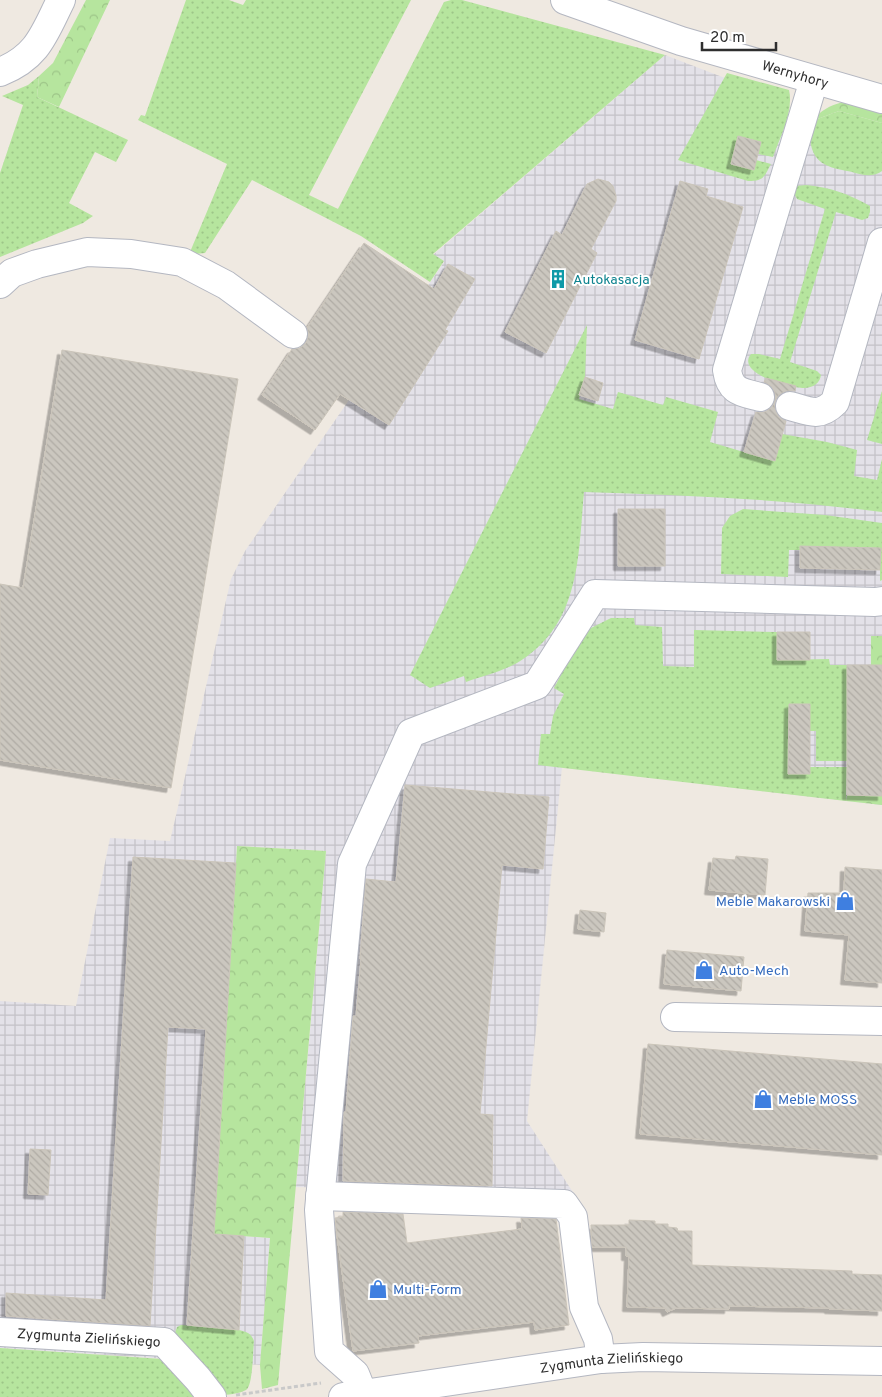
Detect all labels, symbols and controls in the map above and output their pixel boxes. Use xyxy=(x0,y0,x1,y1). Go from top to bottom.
scale bar xyxy=(702,20,776,52)
text: 20 m xyxy=(710,29,745,48)
street label: Wernyhory xyxy=(760,58,830,93)
building icon: Autokasacja xyxy=(547,268,569,290)
place label: Autokasacja xyxy=(573,272,650,289)
shop icon: Meble Makarowski xyxy=(834,890,856,912)
place label: Meble Makarowski xyxy=(716,894,830,911)
shop icon: Auto-Mech xyxy=(693,959,715,981)
place label: Auto-Mech xyxy=(719,963,789,980)
shop icon: Meble MOSS xyxy=(752,1088,774,1110)
place label: Meble MOSS xyxy=(778,1092,857,1109)
shop icon: Multi-Form xyxy=(367,1278,389,1300)
place label: Multi-Form xyxy=(393,1282,462,1299)
street label: Zygmunta Zielińskiego xyxy=(16,1326,161,1352)
street label: Zygmunta Zielińskiego xyxy=(539,1350,683,1378)

